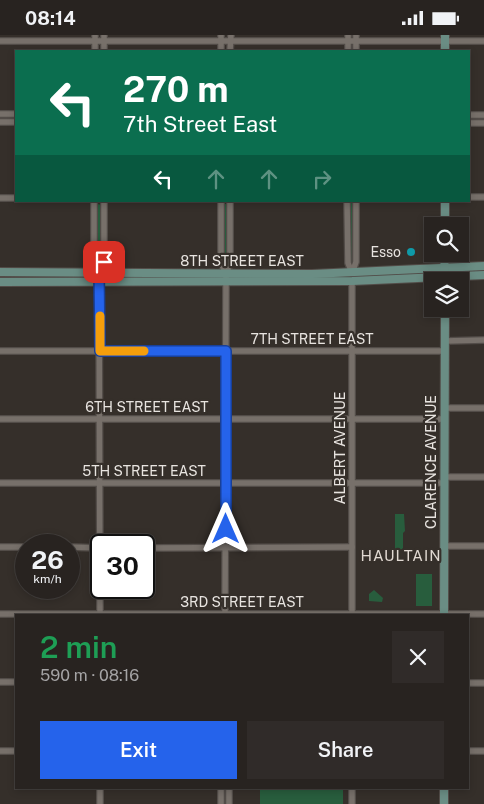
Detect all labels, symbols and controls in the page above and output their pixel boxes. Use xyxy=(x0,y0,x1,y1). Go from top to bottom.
text: 08:14 xyxy=(25,7,76,29)
text: 270 m xyxy=(123,69,229,110)
icon: left xyxy=(40,70,105,135)
text: 7th Street East xyxy=(123,111,277,137)
icon: left xyxy=(149,165,177,193)
icon: ahead xyxy=(202,165,230,193)
icon: ahead xyxy=(255,165,283,193)
icon: right xyxy=(308,165,336,193)
map controls xyxy=(424,217,469,317)
button: search xyxy=(424,217,469,262)
pin xyxy=(83,241,125,283)
place label: Esso xyxy=(370,244,401,260)
marker: Esso xyxy=(405,246,417,258)
icon: arrive xyxy=(90,248,118,276)
street label: 8TH STREET EAST xyxy=(180,253,304,269)
button: layers xyxy=(424,272,469,317)
street label: 7TH STREET EAST xyxy=(251,331,373,347)
street label: ALBERT AVENUE xyxy=(332,392,348,504)
street label: CLARENCE AVENUE xyxy=(423,395,439,529)
street label: 6TH STREET EAST xyxy=(85,399,209,415)
street label: 5TH STREET EAST xyxy=(82,463,206,479)
position arrow xyxy=(199,502,251,554)
speed limit sign: 30 xyxy=(90,534,155,599)
text: 26 xyxy=(31,545,64,575)
district label: HAULTAIN xyxy=(360,547,442,564)
text: km/h xyxy=(33,572,62,586)
street label: 3RD STREET EAST xyxy=(180,594,304,610)
text: 2 min xyxy=(40,629,117,665)
button: close xyxy=(392,631,444,683)
text: 590 m · 08:16 xyxy=(40,666,139,685)
button: Exit xyxy=(40,721,237,779)
button: Share xyxy=(247,721,444,779)

